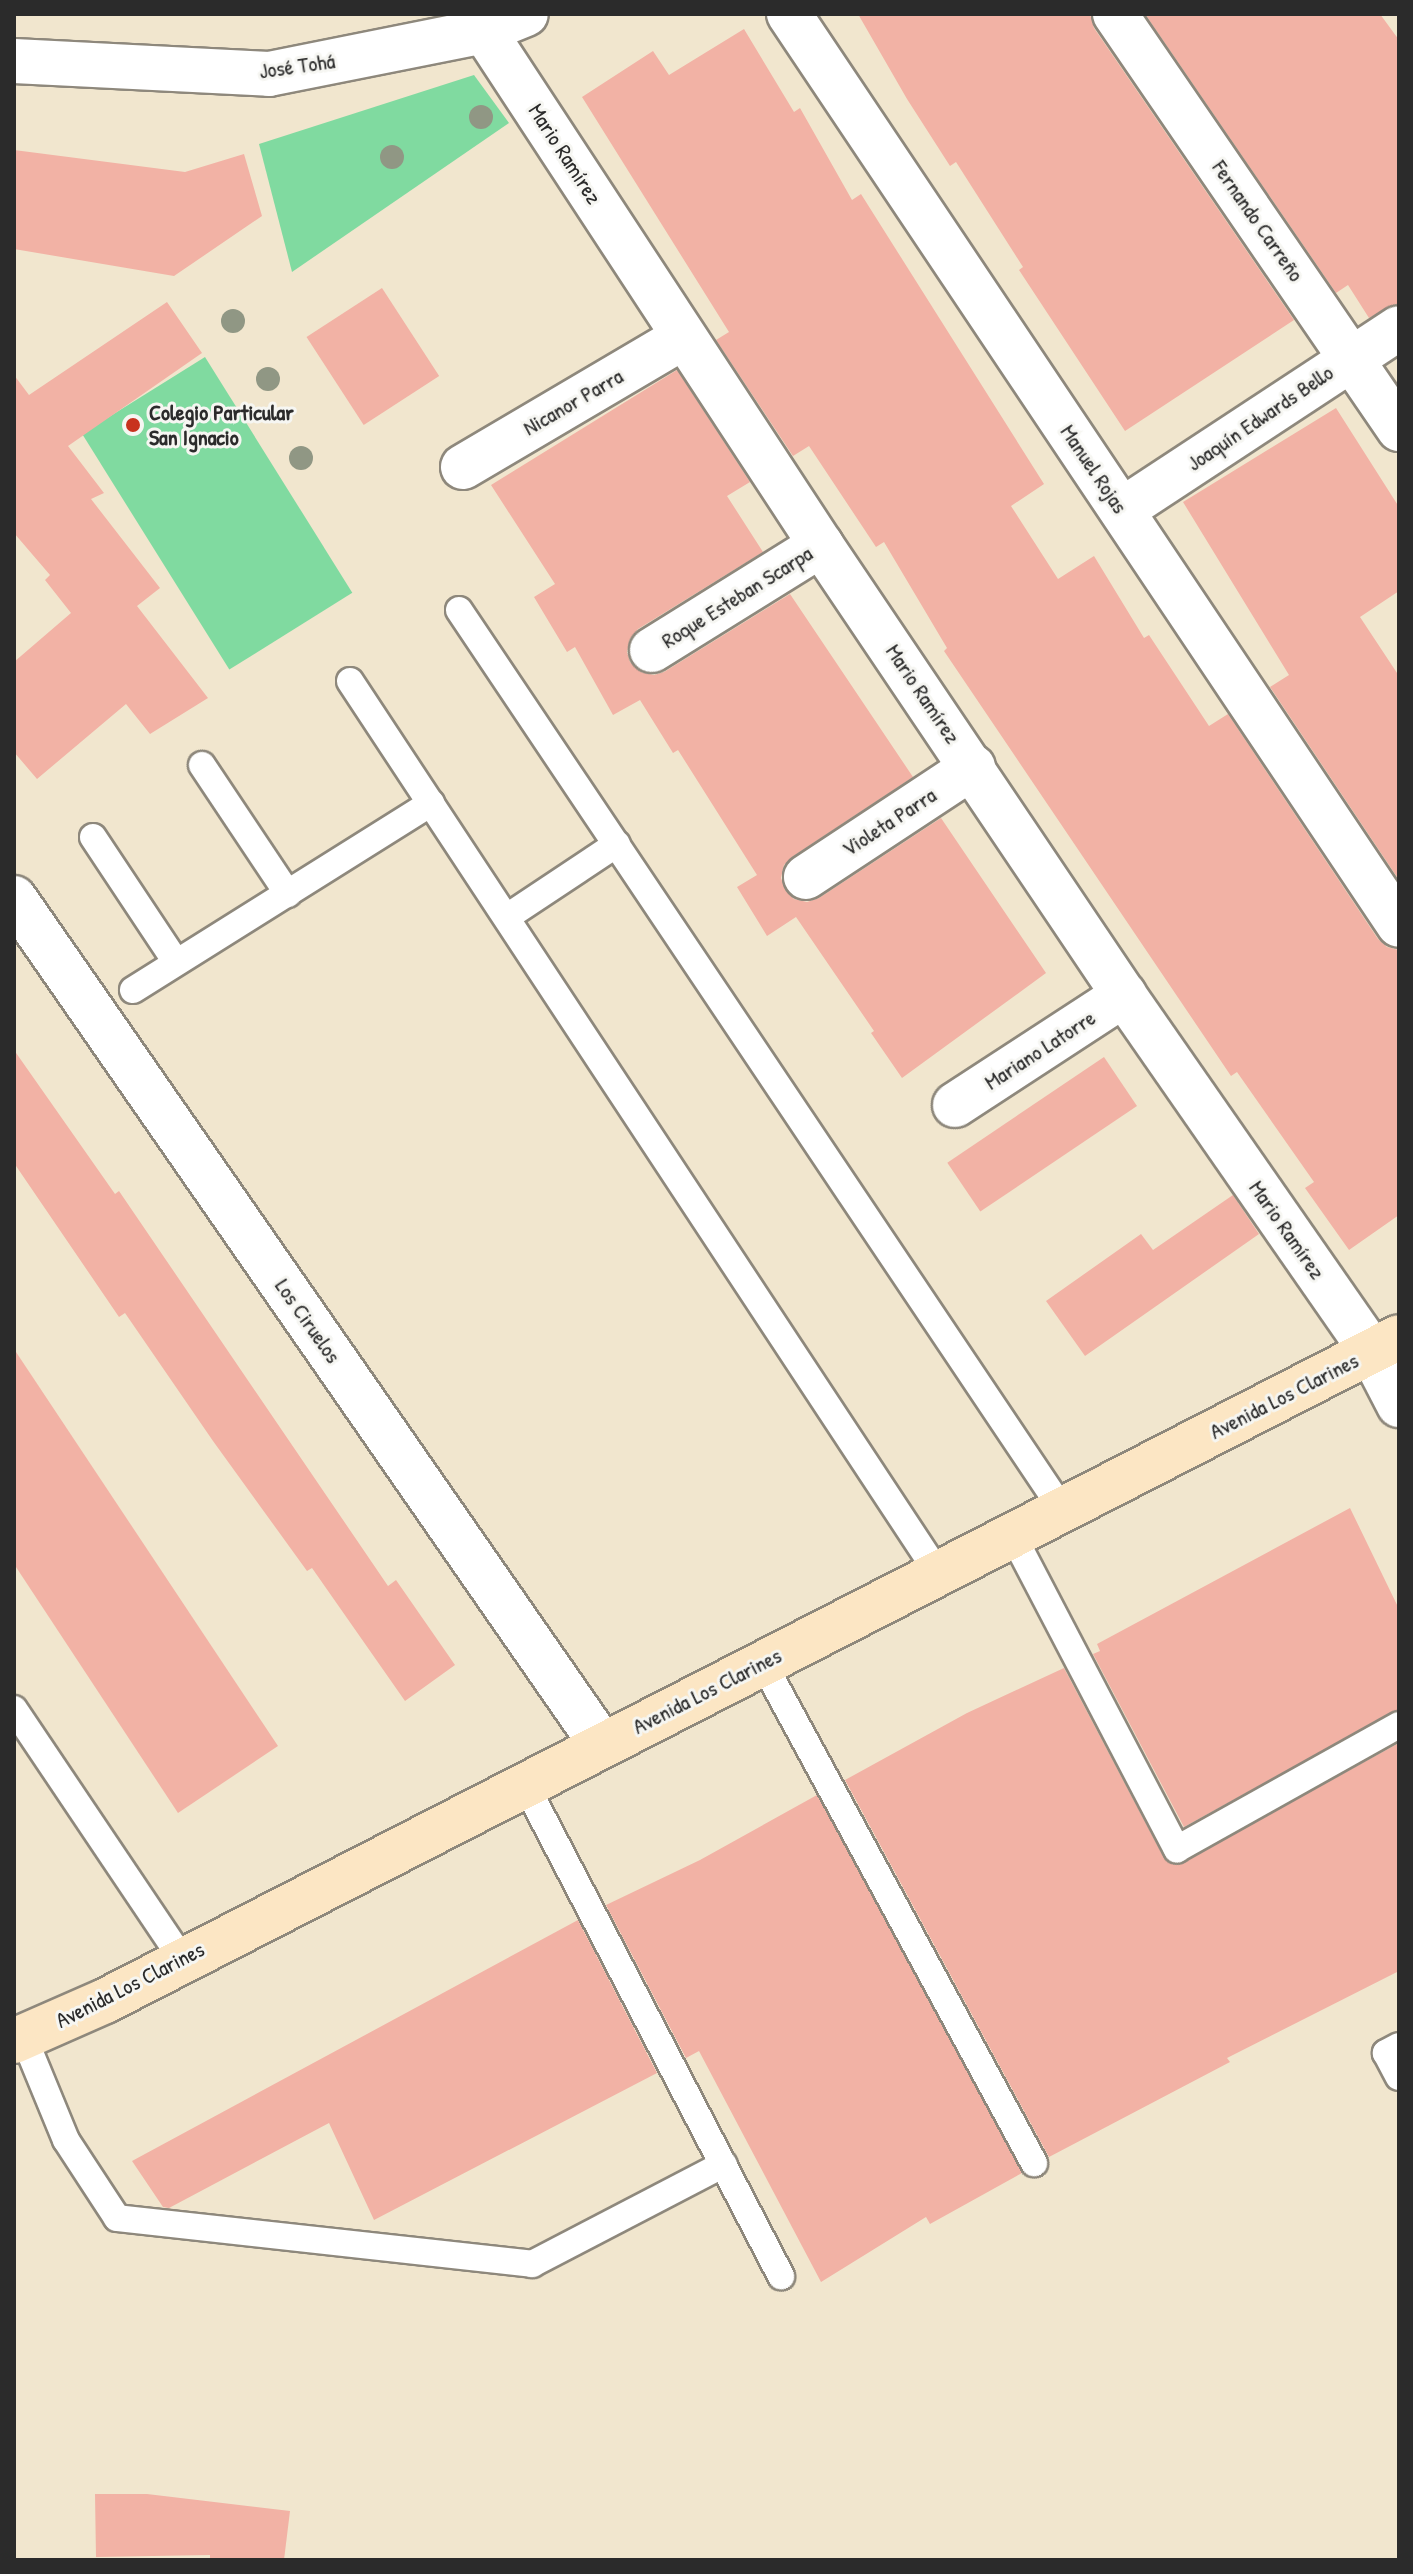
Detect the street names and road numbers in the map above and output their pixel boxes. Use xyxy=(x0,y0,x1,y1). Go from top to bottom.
street label: José Tohá xyxy=(257,48,337,84)
street label: Mario Ramírez xyxy=(523,99,607,209)
street label: Fernando Carreño xyxy=(1207,155,1309,287)
street label: Joaquín Edwards Bello xyxy=(1182,359,1338,477)
street label: Nicanor Parra xyxy=(518,363,628,441)
street label: Manuel Rojas xyxy=(1055,420,1133,518)
street label: Roque Esteban Scarpa xyxy=(657,540,817,654)
street label: Mario Ramírez xyxy=(880,639,966,749)
street label: Violeta Parra xyxy=(837,782,941,862)
street label: Mariano Latorre xyxy=(980,1004,1100,1096)
street label: Mario Ramírez xyxy=(1243,1176,1331,1284)
street label: Los Ciruelos xyxy=(269,1274,347,1368)
street label: Avenida Los Clarines xyxy=(1205,1347,1363,1445)
street label: Avenida Los Clarines xyxy=(628,1642,786,1740)
street label: Avenida Los Clarines xyxy=(51,1936,209,2034)

